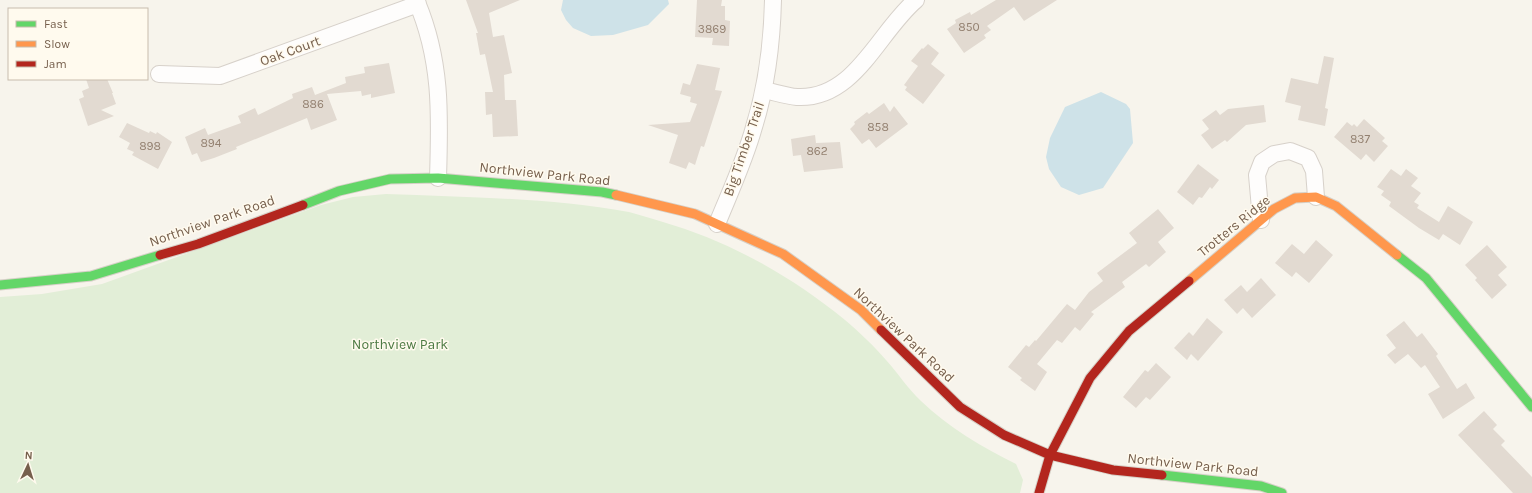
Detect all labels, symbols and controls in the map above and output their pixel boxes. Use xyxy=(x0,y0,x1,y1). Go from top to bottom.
legend xyxy=(8,8,148,80)
text: Fast xyxy=(44,17,68,31)
house number: 850 xyxy=(958,20,980,34)
house number: 3869 xyxy=(698,22,726,36)
street label: Oak Court xyxy=(257,32,323,70)
text: Slow xyxy=(44,37,70,51)
text: Jam xyxy=(44,57,67,71)
house number: 886 xyxy=(302,97,324,111)
street label: Big Timber Trail xyxy=(720,99,768,199)
house number: 858 xyxy=(867,120,889,134)
house number: 837 xyxy=(1350,132,1370,146)
house number: 894 xyxy=(200,136,222,150)
house number: 898 xyxy=(139,139,161,153)
house number: 862 xyxy=(806,144,828,158)
street label: Northview Park Road xyxy=(479,159,611,189)
street label: Northview Park Road xyxy=(147,192,277,250)
street label: Trotters Ridge xyxy=(1194,192,1274,260)
street label: Northview Park Road xyxy=(850,284,958,386)
park label: Northview Park xyxy=(352,336,448,353)
north arrow xyxy=(8,445,48,485)
text: N xyxy=(24,449,33,462)
street label: Northview Park Road xyxy=(1127,450,1259,480)

